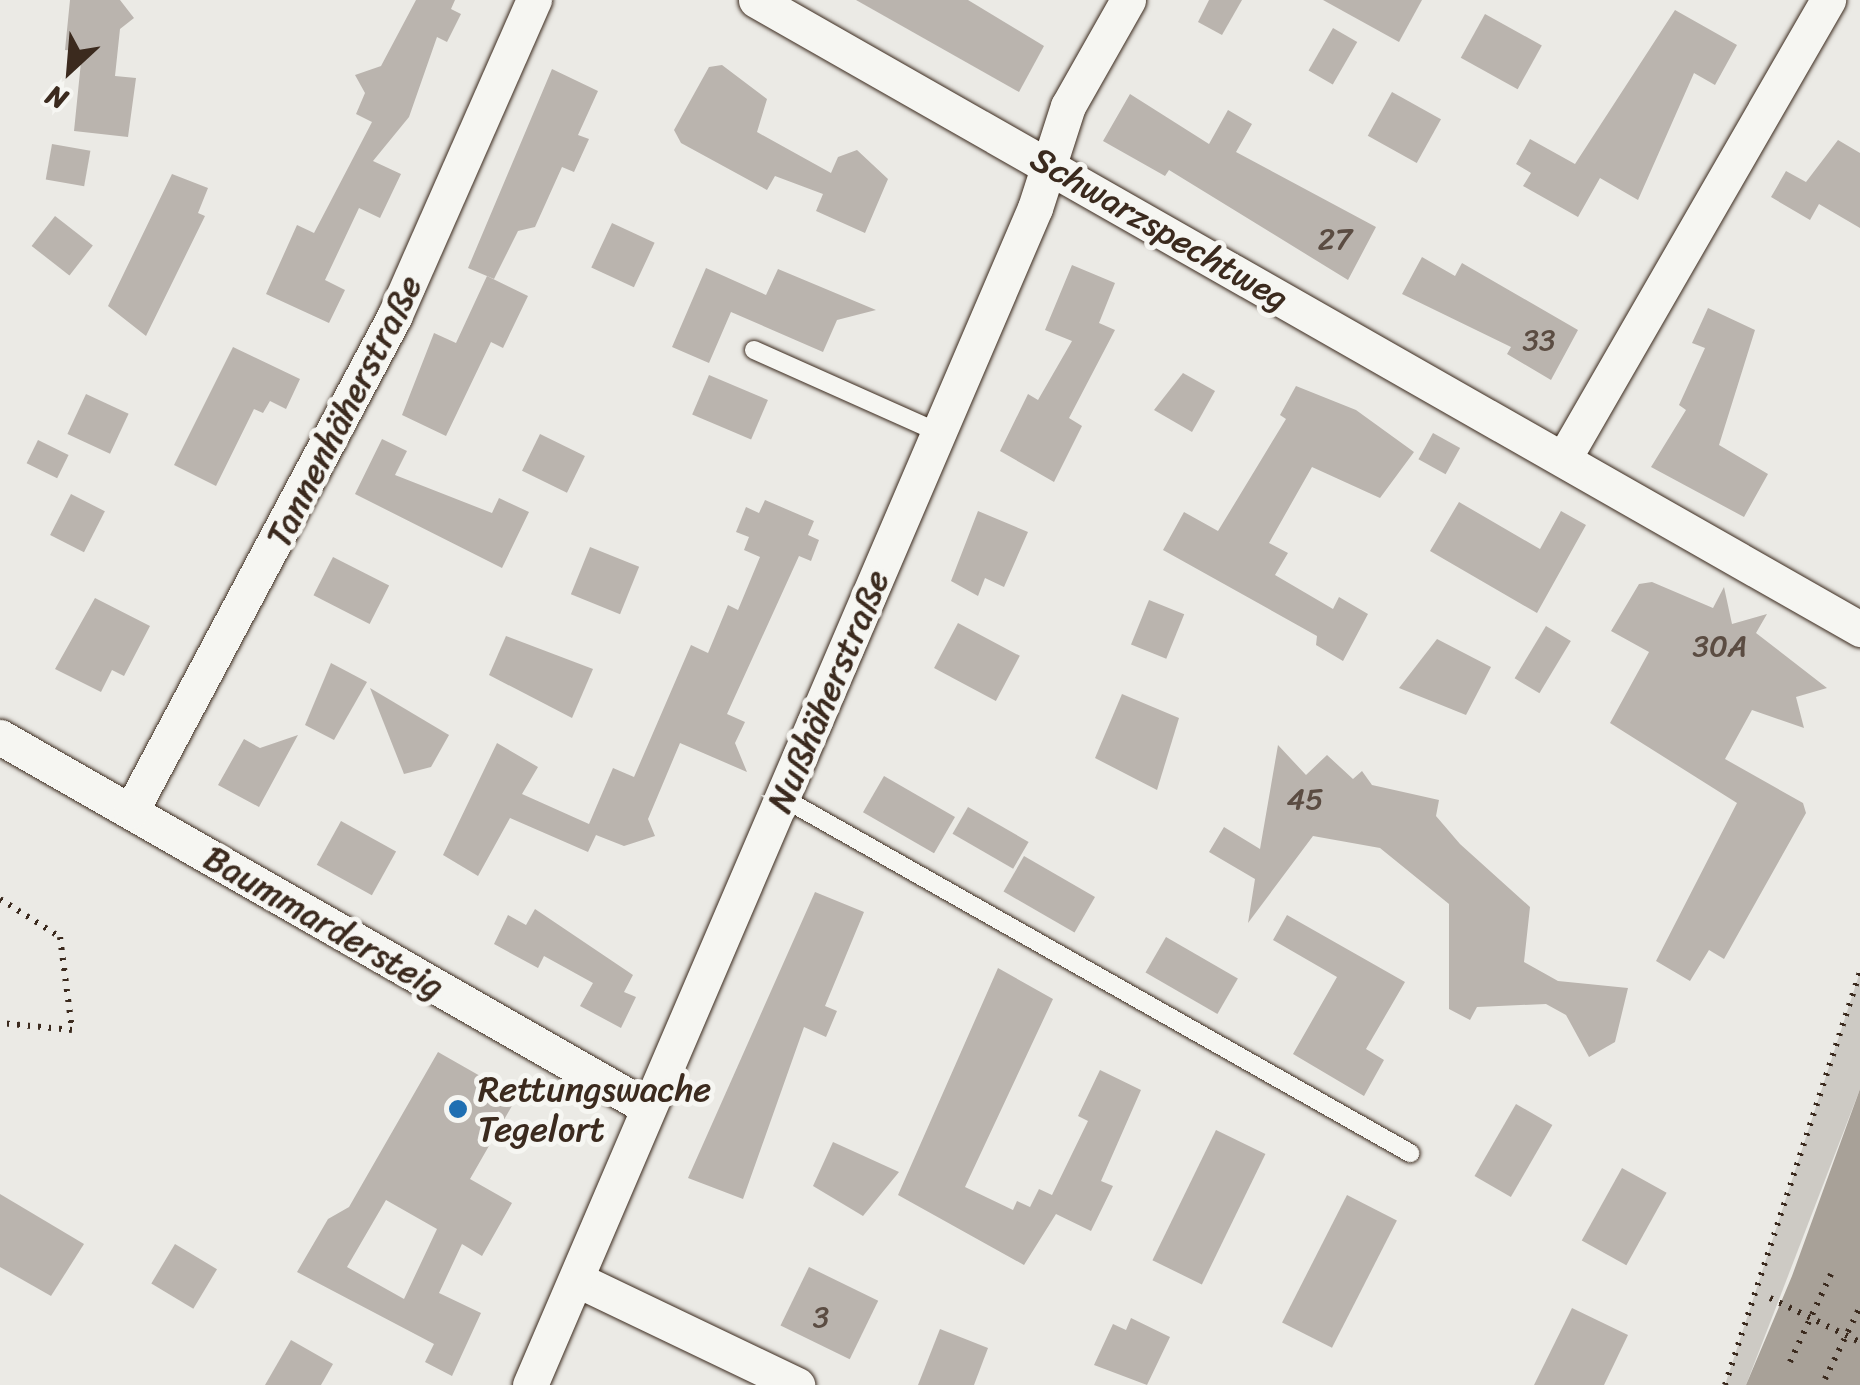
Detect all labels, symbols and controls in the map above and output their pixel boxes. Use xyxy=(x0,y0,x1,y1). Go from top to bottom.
north arrow xyxy=(20,20,120,120)
text: N xyxy=(37,71,76,124)
street label: Schwarzspechtweg xyxy=(1023,137,1297,319)
house number: 27 xyxy=(1318,221,1352,257)
street label: Tannenhäherstraße xyxy=(257,268,431,554)
house number: 33 xyxy=(1523,322,1555,358)
street label: Nußhäherstraße xyxy=(758,563,898,819)
house number: 30A xyxy=(1692,628,1748,664)
house number: 45 xyxy=(1286,781,1324,817)
street label: Baummardersteig xyxy=(197,836,451,1008)
place label: Rettungswache Tegelort xyxy=(478,1068,711,1150)
marker: Rettungswache Tegelort xyxy=(447,1098,469,1120)
house number: 3 xyxy=(813,1299,829,1335)

